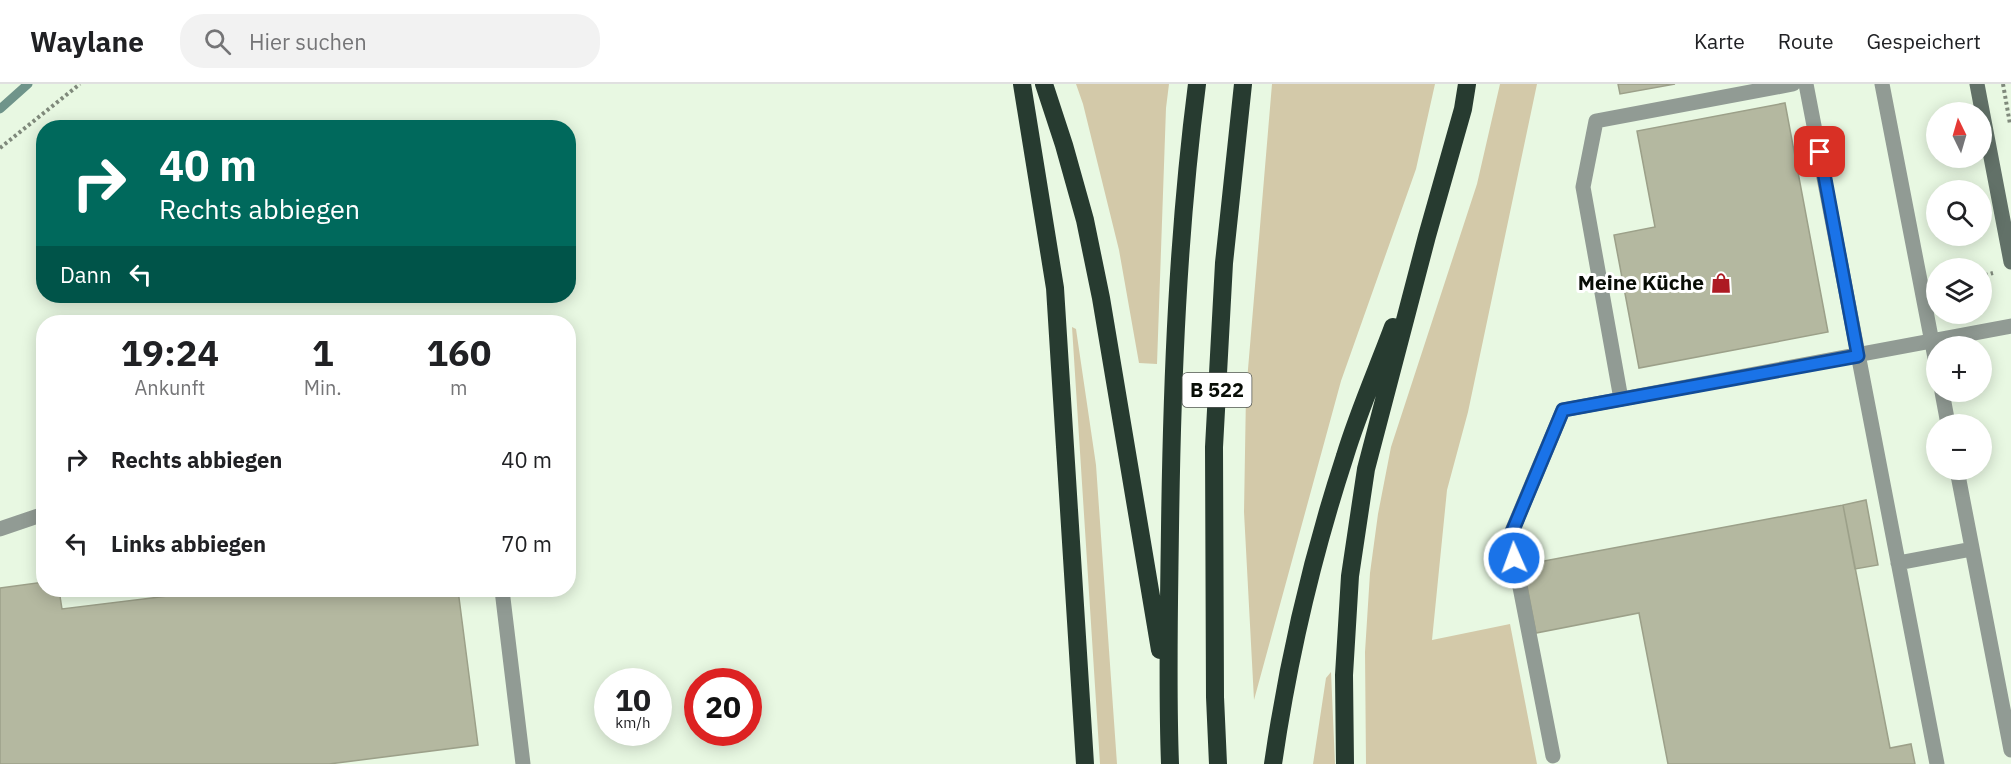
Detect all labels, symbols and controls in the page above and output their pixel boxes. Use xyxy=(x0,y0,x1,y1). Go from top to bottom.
search box xyxy=(180,14,600,68)
text: Waylane xyxy=(30,23,144,60)
icon: search xyxy=(201,25,234,58)
text: Hier suchen xyxy=(249,27,367,56)
text: Karte xyxy=(1694,27,1745,55)
text: Route xyxy=(1778,27,1834,55)
text: Gespeichert xyxy=(1867,27,1981,55)
north arrow xyxy=(1926,102,1992,168)
map controls xyxy=(1926,102,1992,480)
pin xyxy=(1794,126,1845,177)
icon: arrive xyxy=(1803,135,1836,168)
text: 40 m xyxy=(159,138,257,193)
icon: right xyxy=(60,144,138,222)
button: search xyxy=(1926,180,1992,246)
text: Rechts abbiegen xyxy=(159,191,360,226)
icon: left xyxy=(124,258,157,291)
button: layers xyxy=(1926,258,1992,324)
text: Dann xyxy=(60,260,112,289)
place label: Meine Küche xyxy=(1578,268,1704,296)
shop icon: Meine Küche xyxy=(1709,271,1733,295)
text: 19:24 xyxy=(121,329,219,376)
text: 1 xyxy=(312,329,334,376)
text: 160 xyxy=(426,329,491,376)
button: + xyxy=(1926,336,1992,402)
road number: B 522 xyxy=(1182,373,1252,407)
text: Ankunft xyxy=(134,374,205,401)
text: Min. xyxy=(304,374,342,401)
text: m xyxy=(450,374,468,401)
button: − xyxy=(1926,414,1992,480)
icon: right xyxy=(60,443,93,476)
text: Rechts abbiegen xyxy=(111,445,282,474)
text: 40 m xyxy=(501,445,552,474)
position arrow xyxy=(1482,526,1546,590)
icon: left xyxy=(60,527,93,560)
text: Links abbiegen xyxy=(111,529,266,558)
text: 70 m xyxy=(501,529,552,558)
speed limit sign: 20 xyxy=(684,668,762,746)
text: 10 xyxy=(615,680,651,719)
text: km/h xyxy=(615,713,651,732)

